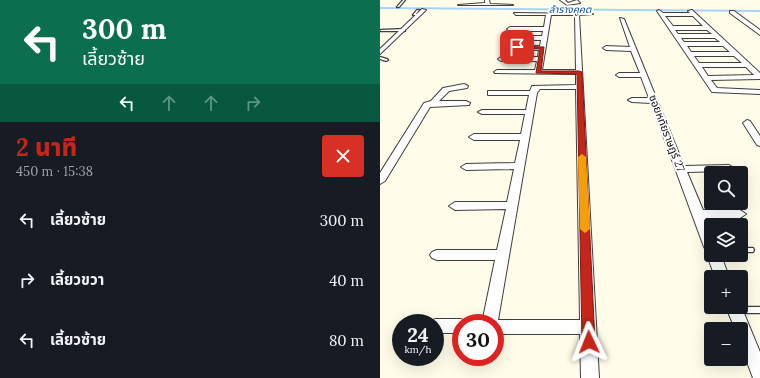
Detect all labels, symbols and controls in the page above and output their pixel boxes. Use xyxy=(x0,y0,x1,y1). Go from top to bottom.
water label: ลำรางคูคต xyxy=(549,3,592,16)
text: 300 m xyxy=(82,11,166,47)
icon: left xyxy=(16,16,68,68)
pin xyxy=(500,30,534,64)
icon: arrive xyxy=(506,36,528,58)
text: เลี้ยวซ้าย xyxy=(82,47,145,70)
icon: left xyxy=(116,92,138,114)
icon: ahead xyxy=(158,92,180,114)
icon: ahead xyxy=(200,92,222,114)
icon: right xyxy=(242,92,264,114)
street label: ซอยหทัยราษฎร์ 27 xyxy=(646,92,688,174)
text: 2 นาที xyxy=(16,132,77,163)
button: close xyxy=(322,135,364,177)
text: 450 m · 15:38 xyxy=(16,163,93,180)
map controls xyxy=(704,166,748,366)
button: search xyxy=(704,166,748,210)
icon: left xyxy=(16,209,38,231)
text: เลี้ยวซ้าย xyxy=(50,210,106,229)
text: 300 m xyxy=(320,211,364,230)
button: layers xyxy=(704,218,748,262)
icon: right xyxy=(16,269,38,291)
text: เลี้ยวขวา xyxy=(50,270,104,289)
button: + xyxy=(704,270,748,314)
text: 40 m xyxy=(329,271,364,290)
speed limit sign: 30 xyxy=(452,314,504,366)
position arrow xyxy=(568,321,610,363)
text: 24 xyxy=(407,322,429,347)
button: − xyxy=(704,322,748,366)
icon: left xyxy=(16,329,38,351)
text: เลี้ยวซ้าย xyxy=(50,330,106,349)
text: 80 m xyxy=(329,331,364,350)
text: km/h xyxy=(404,343,432,356)

